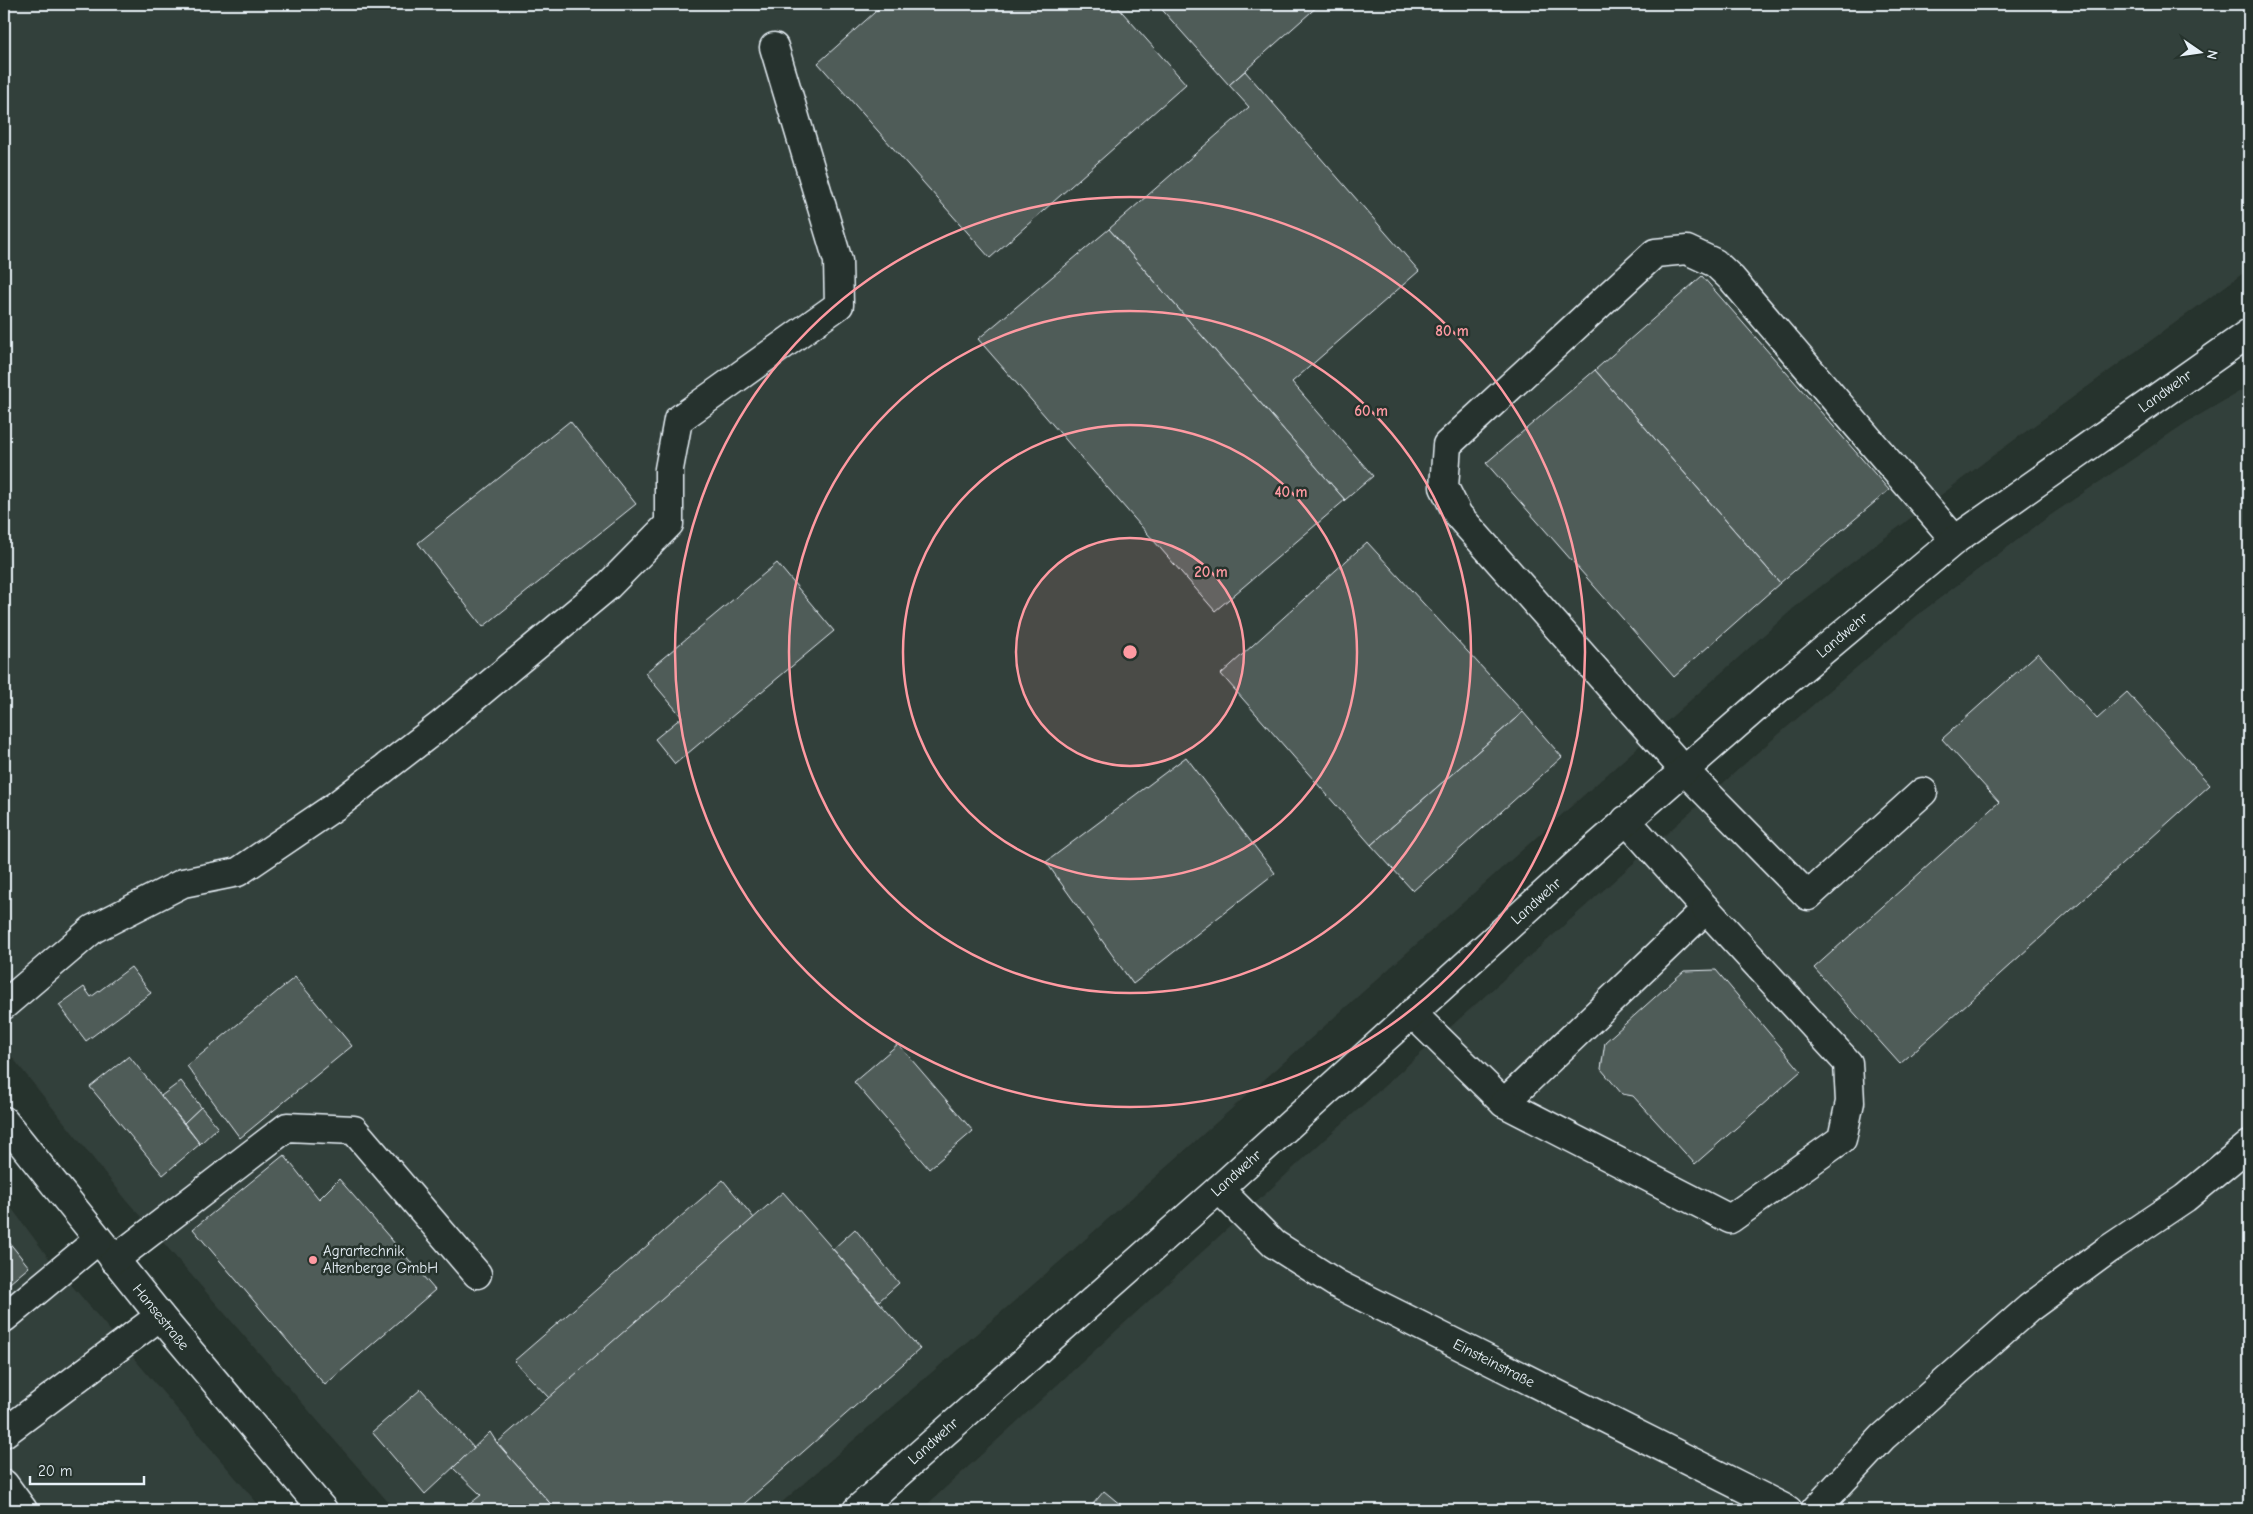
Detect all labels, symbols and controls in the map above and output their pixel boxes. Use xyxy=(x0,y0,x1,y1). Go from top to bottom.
north arrow xyxy=(2176,28,2226,78)
text: N xyxy=(2203,48,2221,61)
text: 80 m xyxy=(1435,322,1469,340)
street label: Landwehr xyxy=(2135,366,2195,416)
text: 60 m xyxy=(1354,402,1388,420)
text: 40 m xyxy=(1275,483,1308,501)
text: 20 m xyxy=(1194,563,1228,581)
street label: Landwehr xyxy=(1813,608,1871,662)
centre of rings xyxy=(1121,643,1139,661)
street label: Landwehr xyxy=(1507,874,1565,928)
street label: Landwehr xyxy=(1207,1146,1265,1200)
place label: Agrartechnik Altenberge GmbH xyxy=(323,1242,438,1277)
marker: Agrartechnik Altenberge GmbH xyxy=(307,1254,319,1266)
street label: Hansestraße xyxy=(129,1280,193,1354)
street label: Einsteinstraße xyxy=(1450,1335,1538,1392)
street label: Landwehr xyxy=(904,1414,962,1468)
scale bar xyxy=(30,1454,144,1486)
text: 20 m xyxy=(38,1462,72,1480)

